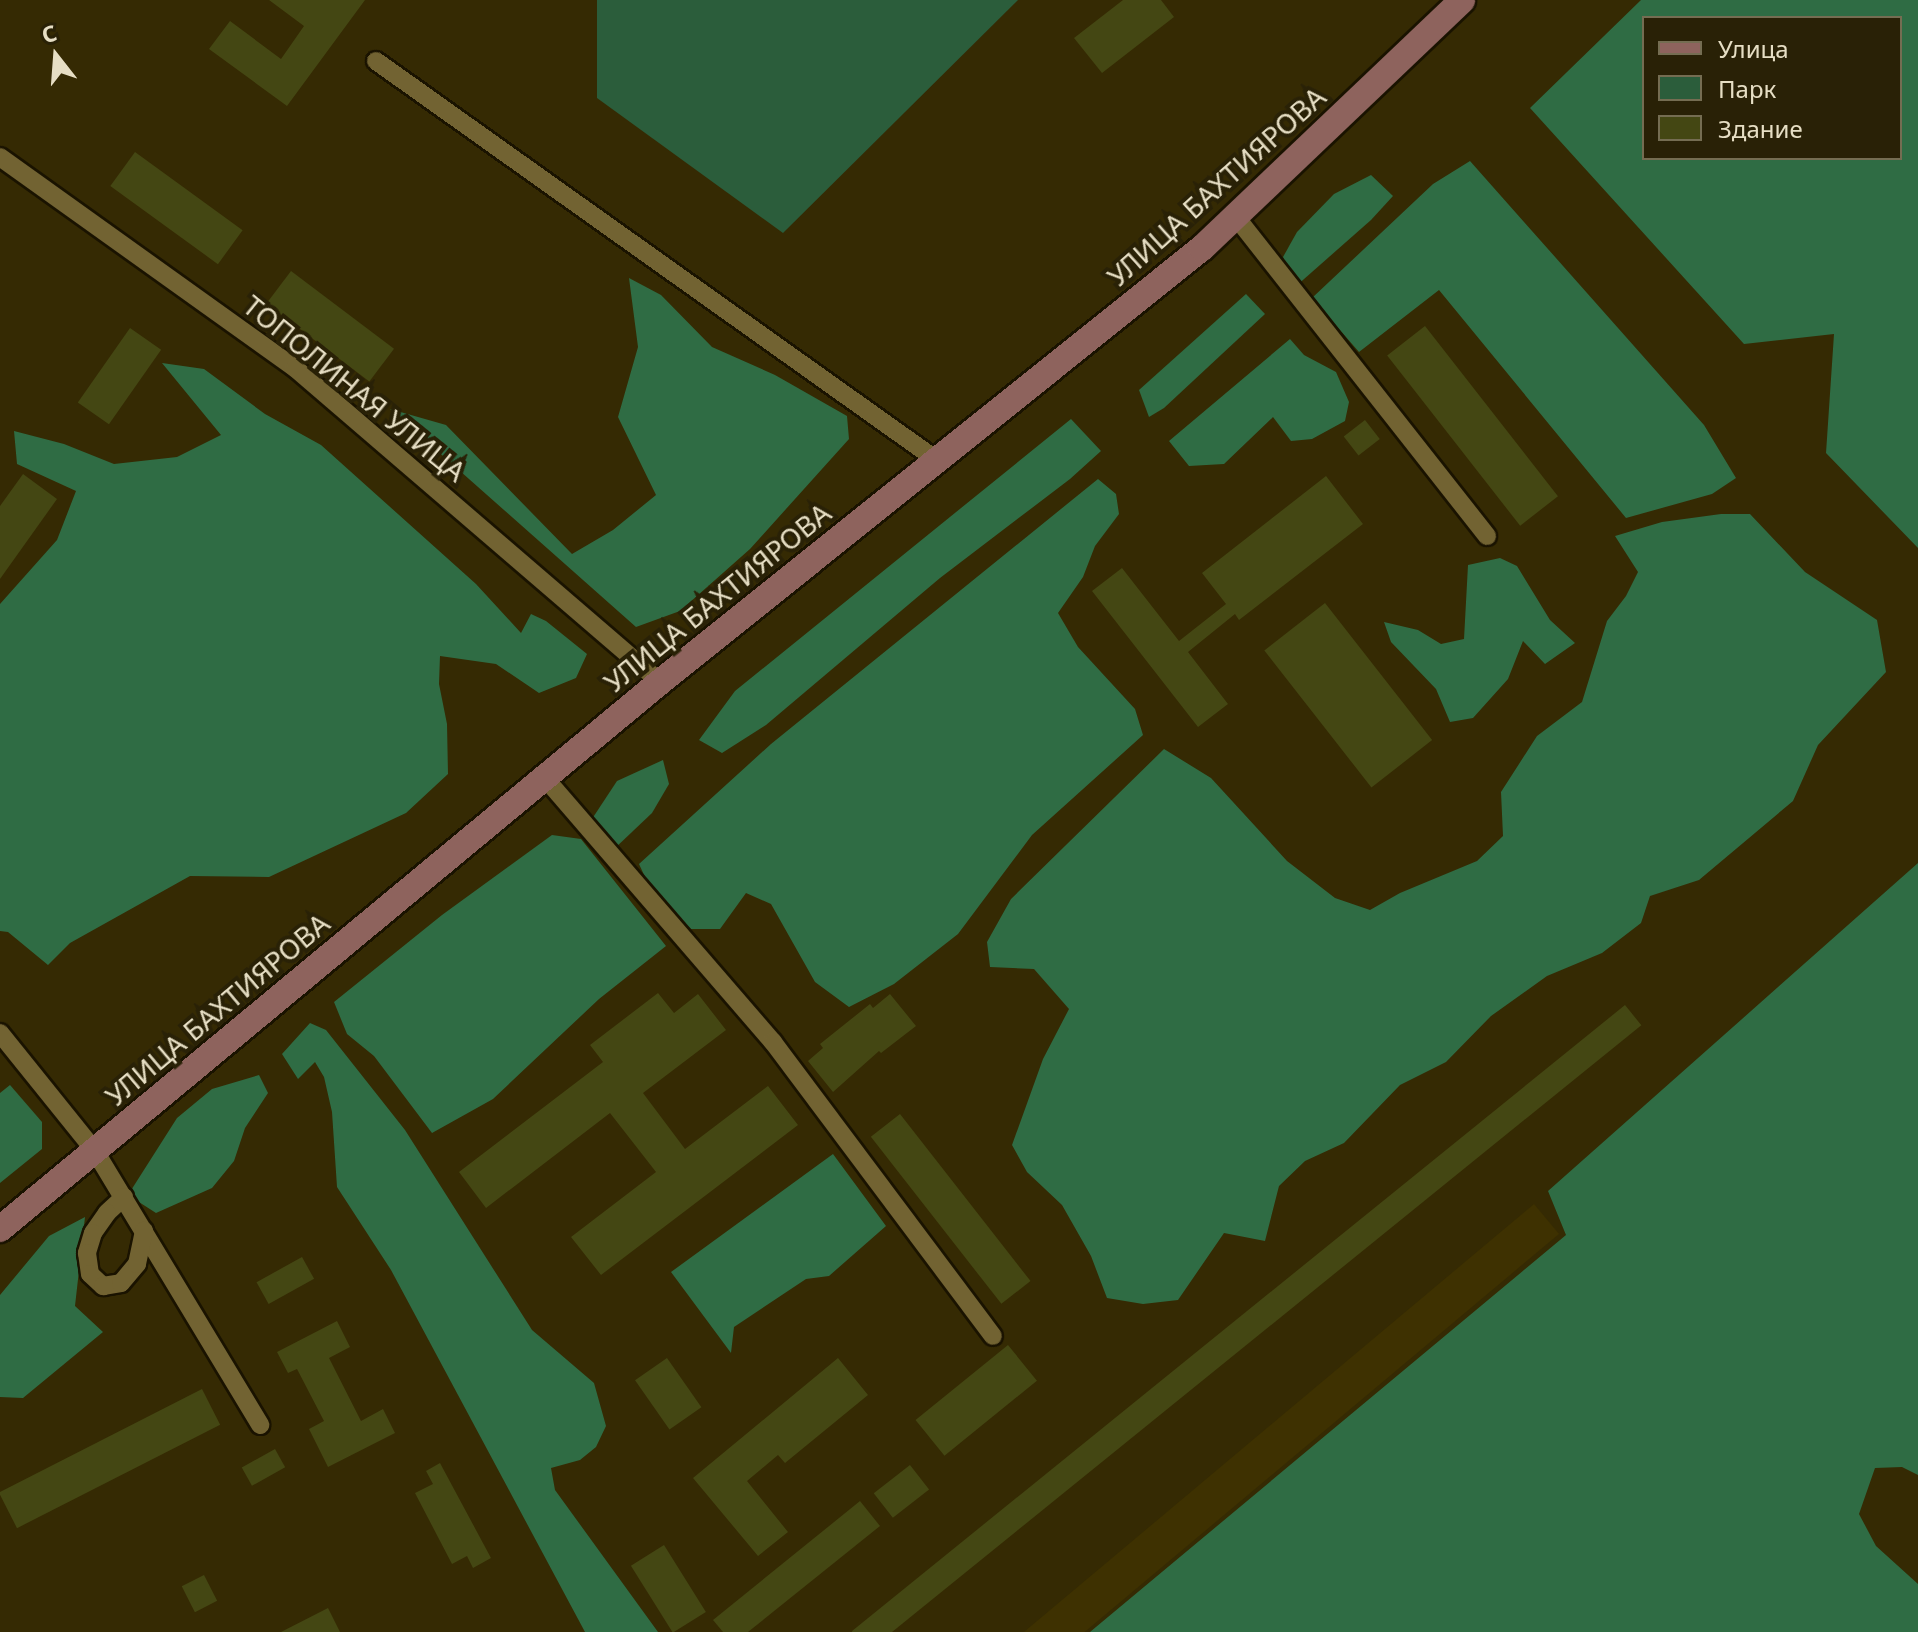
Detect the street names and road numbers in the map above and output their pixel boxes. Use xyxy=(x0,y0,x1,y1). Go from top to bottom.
street label: УЛИЦА БАХТИЯРОВА xyxy=(1100,79,1332,293)
street label: ТОПОЛИНАЯ УЛИЦА xyxy=(237,288,473,488)
street label: УЛИЦА БАХТИЯРОВА xyxy=(597,495,837,699)
street label: УЛИЦА БАХТИЯРОВА xyxy=(98,906,336,1112)

